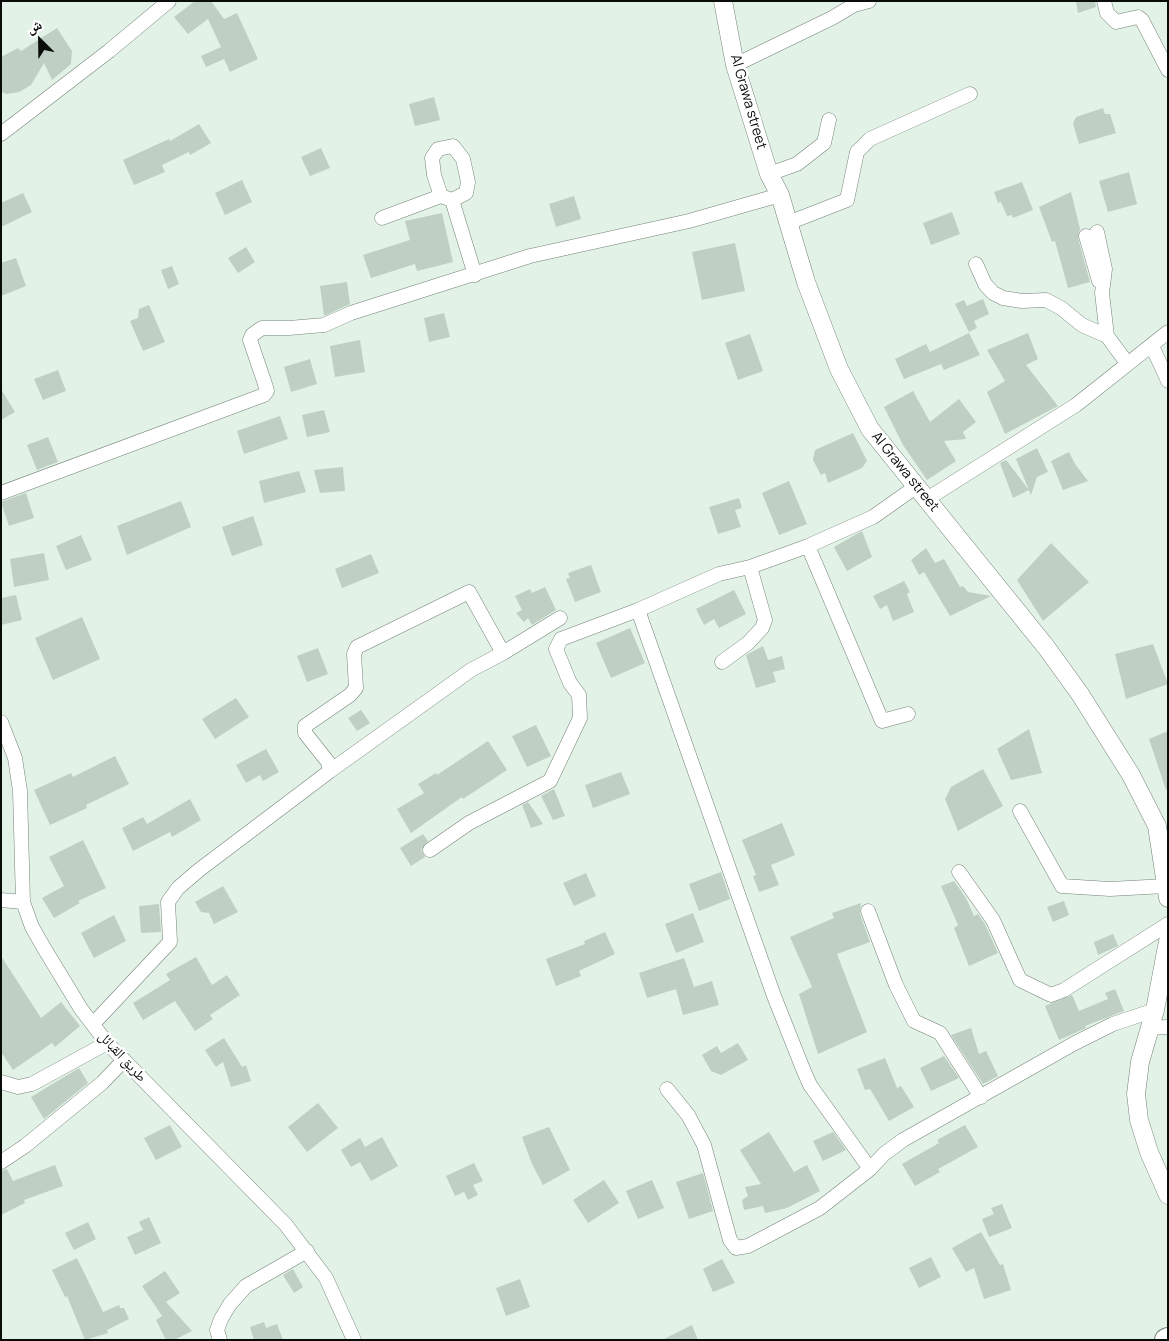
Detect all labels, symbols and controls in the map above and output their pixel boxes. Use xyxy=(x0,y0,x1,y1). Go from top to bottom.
text: ش xyxy=(23,14,44,37)
north arrow xyxy=(15,15,65,65)
street label: Al Grawa street xyxy=(726,53,770,151)
street label: Al Grawa street xyxy=(868,429,942,515)
street label: طريق القبائل xyxy=(94,1028,150,1086)

